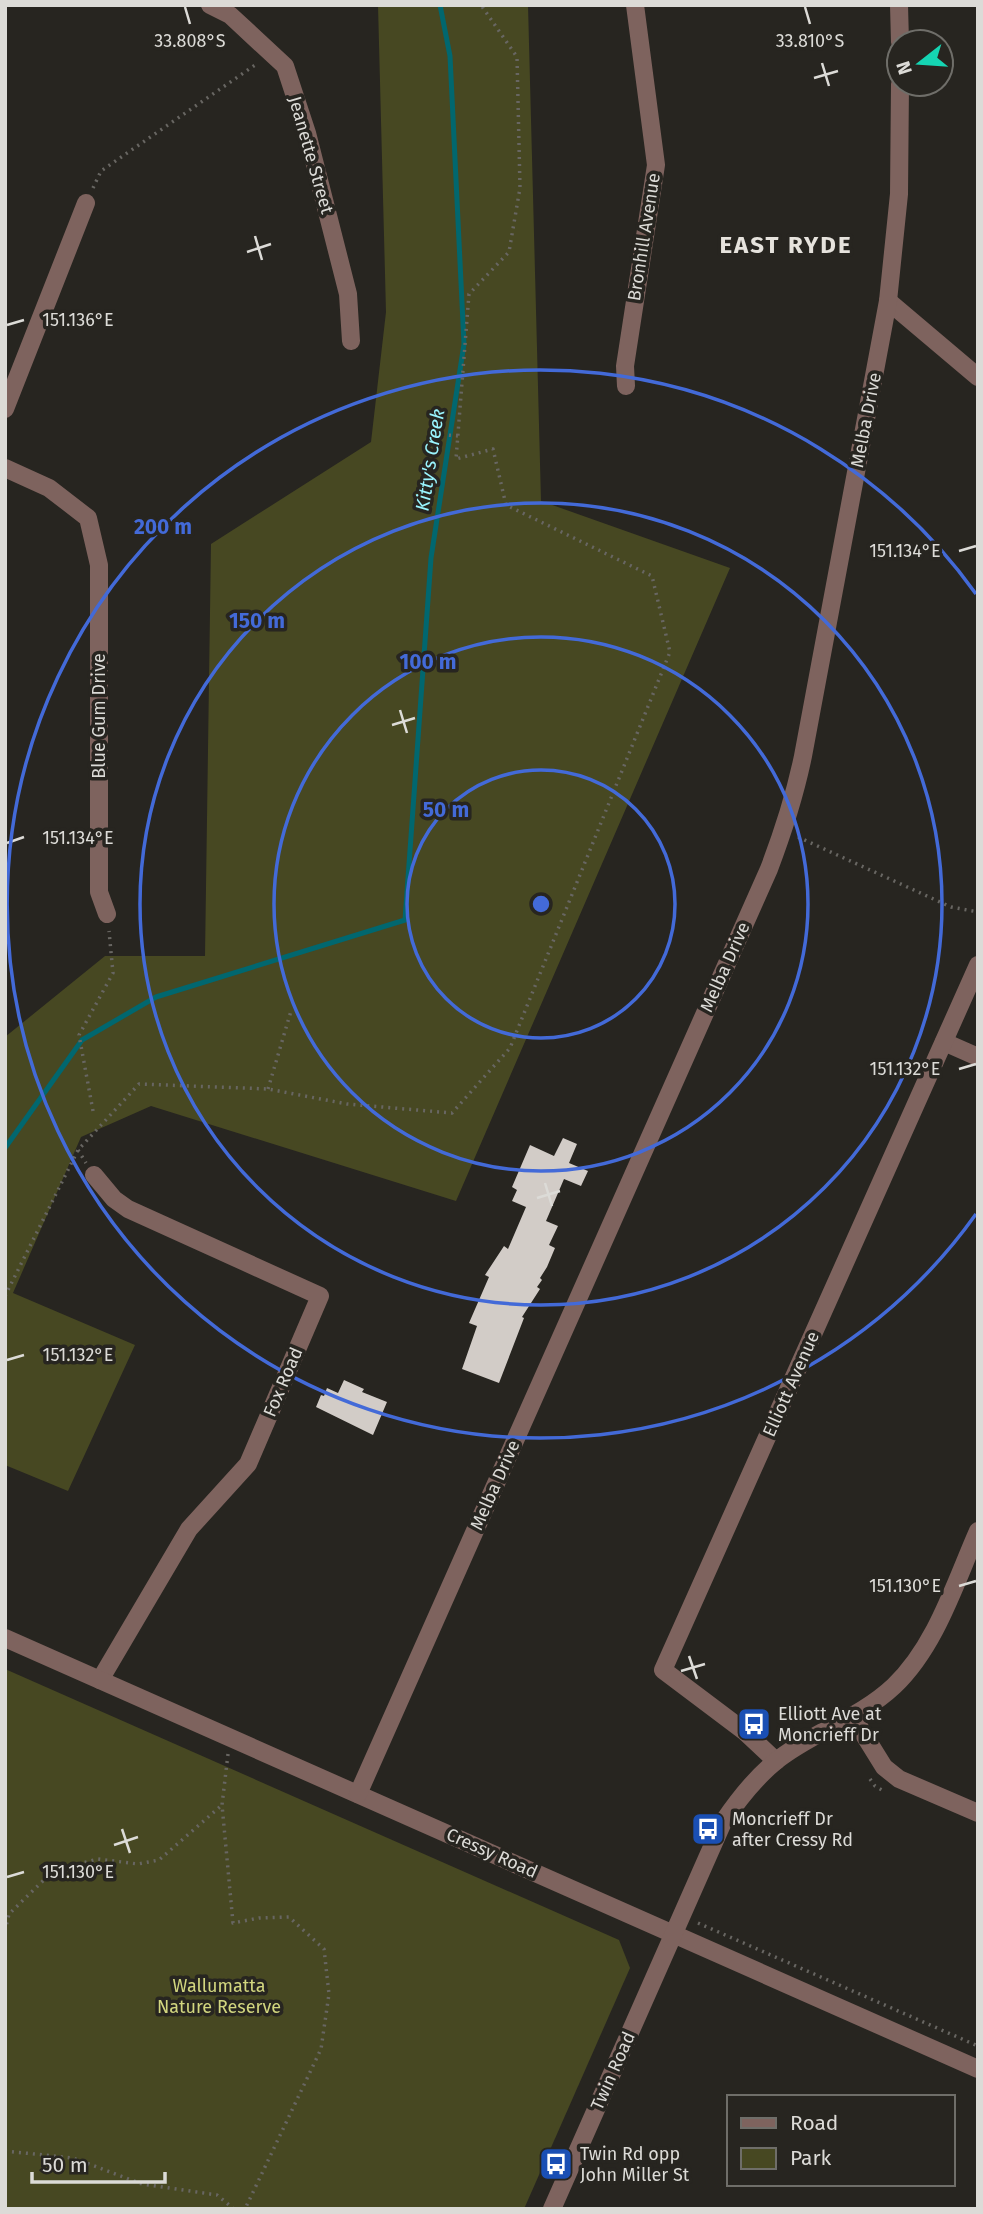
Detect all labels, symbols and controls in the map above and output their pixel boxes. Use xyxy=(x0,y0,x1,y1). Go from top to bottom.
north arrow xyxy=(885,28,955,98)
text: 33.808°S xyxy=(154,30,226,52)
text: 33.810°S xyxy=(776,30,845,52)
text: N xyxy=(891,58,917,77)
street label: Jeanette Street xyxy=(284,94,338,217)
street label: Bronhill Avenue xyxy=(623,172,665,302)
district label: EAST RYDE xyxy=(719,231,853,259)
text: 151.136°E xyxy=(42,309,114,331)
street label: Melba Drive xyxy=(846,371,886,469)
water label: Kitty's Creek xyxy=(411,407,449,513)
text: 200 m xyxy=(134,514,192,540)
text: 151.134°E xyxy=(869,540,941,562)
text: 150 m xyxy=(229,608,285,634)
text: 100 m xyxy=(399,649,457,675)
street label: Blue Gum Drive xyxy=(88,653,110,779)
text: 50 m xyxy=(423,797,469,823)
text: 151.134°E xyxy=(42,827,114,849)
centre of rings xyxy=(529,892,553,916)
street label: Melba Drive xyxy=(695,919,755,1015)
text: 151.132°E xyxy=(870,1058,940,1080)
street label: Elliott Avenue xyxy=(758,1328,824,1440)
text: 151.132°E xyxy=(43,1344,113,1366)
street label: Fox Road xyxy=(258,1344,308,1420)
street label: Melba Drive xyxy=(465,1437,525,1533)
text: 151.130°E xyxy=(869,1575,941,1597)
place label: Elliott Ave at Moncrieff Dr xyxy=(778,1703,882,1746)
bus stop icon: Elliott Ave at Moncrieff Dr xyxy=(735,1705,773,1743)
place label: Moncrieff Dr after Cressy Rd xyxy=(732,1808,853,1851)
bus stop icon: Moncrieff Dr after Cressy Rd xyxy=(689,1810,727,1848)
street label: Cressy Road xyxy=(443,1823,541,1883)
text: 151.130°E xyxy=(42,1861,114,1883)
park label: Wallumatta Nature Reserve xyxy=(157,1975,281,2018)
street label: Twin Road xyxy=(586,2028,640,2114)
legend xyxy=(727,2095,955,2186)
text: Road xyxy=(790,2110,838,2136)
scale bar xyxy=(32,2140,164,2184)
place label: Twin Rd opp John Miller St xyxy=(580,2143,690,2186)
bus stop icon: Twin Rd opp John Miller St xyxy=(537,2145,575,2183)
text: Park xyxy=(790,2145,832,2171)
text: 50 m xyxy=(42,2152,88,2178)

